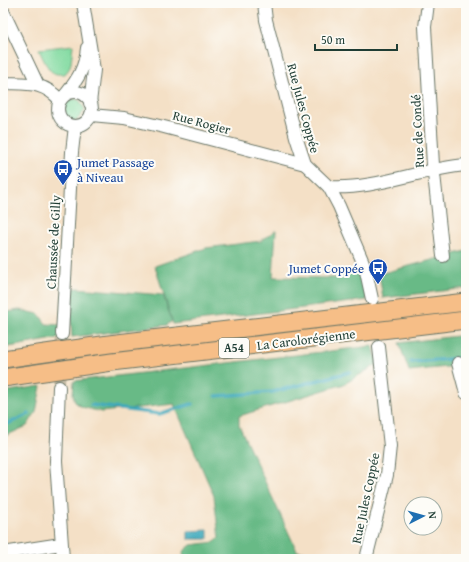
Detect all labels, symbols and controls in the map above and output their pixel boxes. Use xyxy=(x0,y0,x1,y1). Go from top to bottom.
scale bar xyxy=(315,26,397,52)
text: 50 m xyxy=(321,31,345,48)
street label: Rue Jules Coppée xyxy=(282,61,325,155)
street label: Rue de Condé xyxy=(406,94,429,168)
street label: Rue Rogier xyxy=(171,106,234,139)
place label: Jumet Passage à Niveau xyxy=(75,153,154,187)
bus stop icon: Jumet Passage à Niveau xyxy=(52,158,74,186)
street label: Chaussée de Gilly xyxy=(42,194,65,289)
bus stop icon: Jumet Coppée xyxy=(367,257,389,285)
place label: Jumet Coppée xyxy=(287,259,364,278)
street label: La Carolorégienne xyxy=(256,324,356,355)
road number: A54 xyxy=(219,338,249,358)
street label: Rue Jules Coppée xyxy=(347,451,384,545)
north arrow xyxy=(403,496,443,536)
text: N xyxy=(425,510,441,520)

